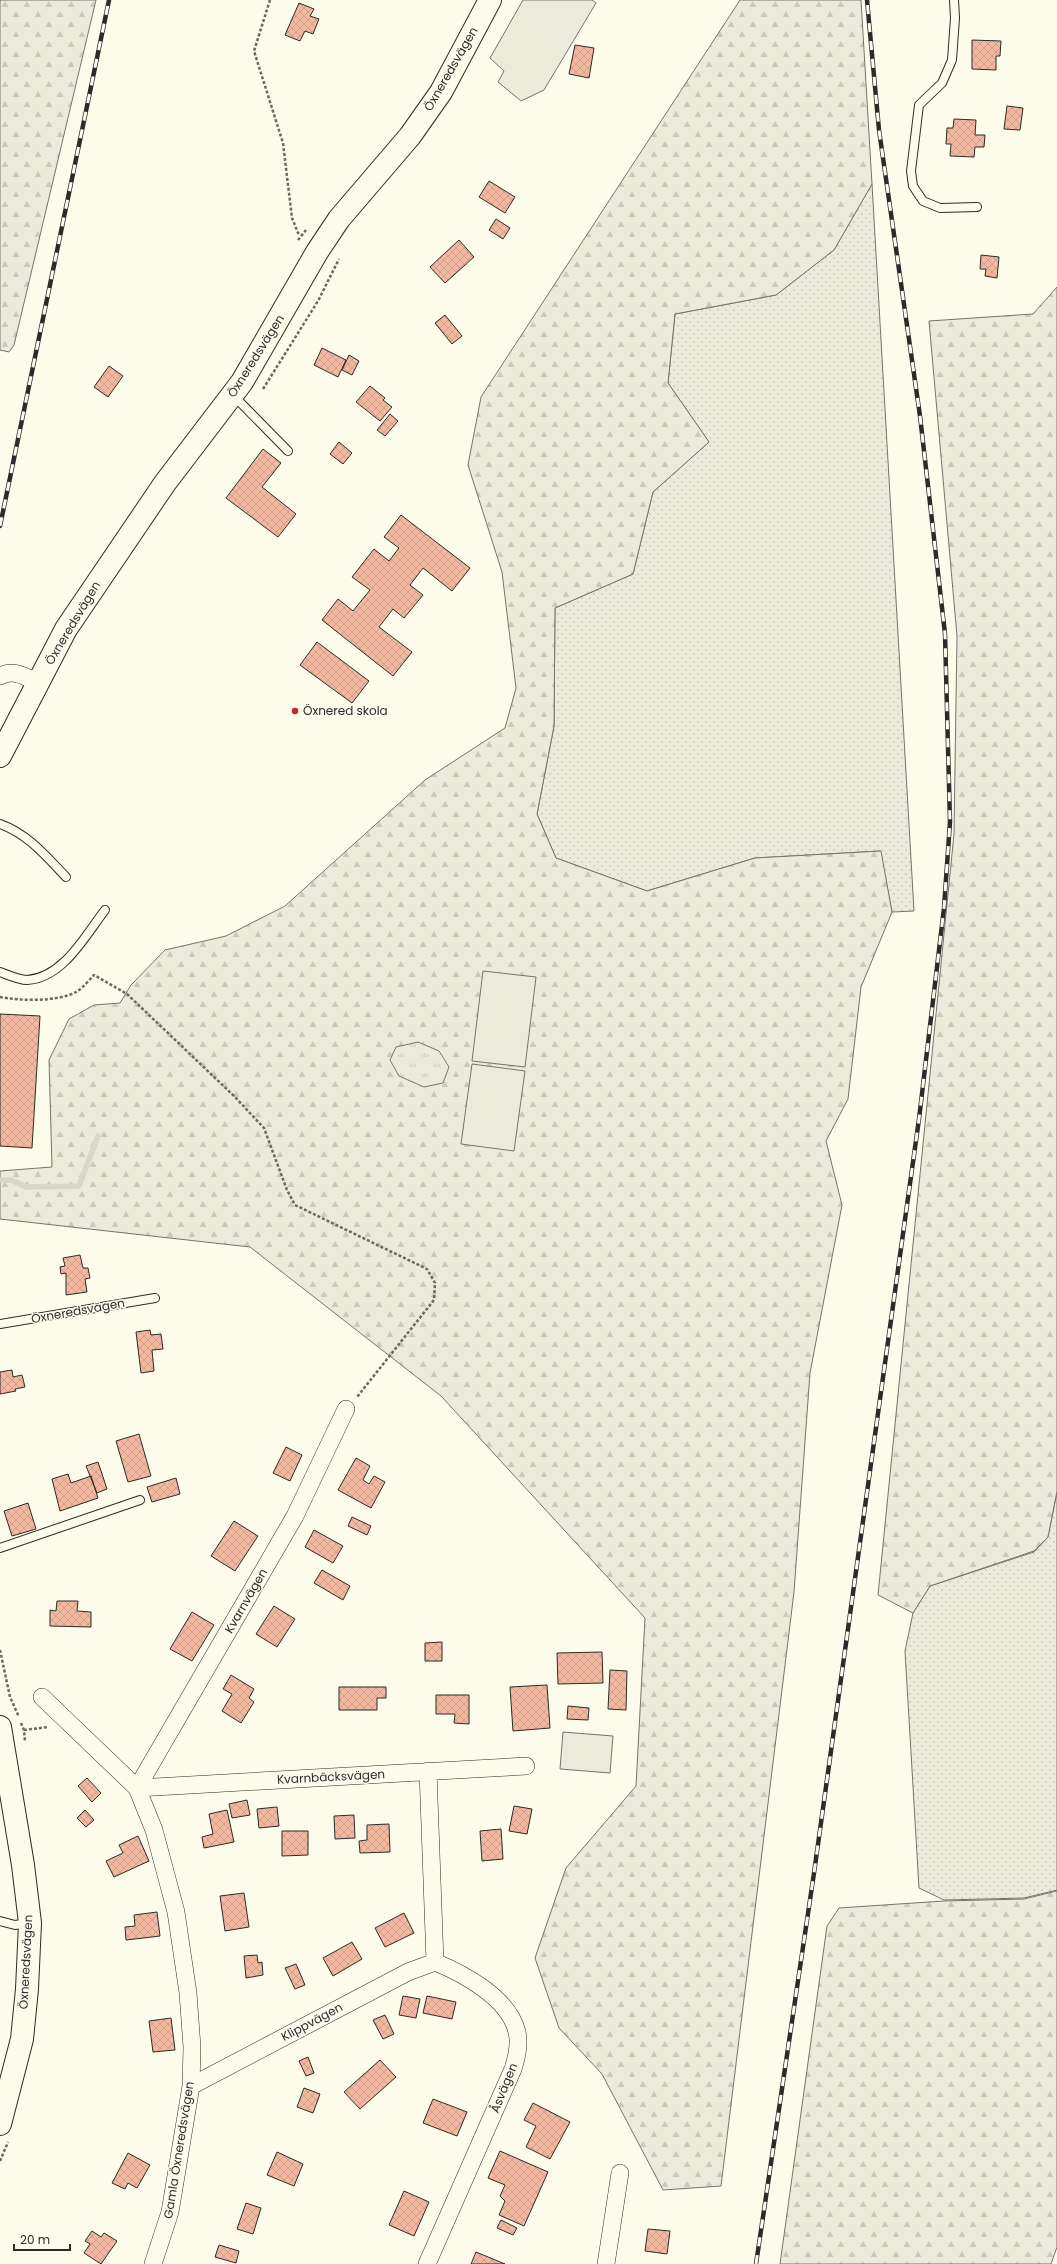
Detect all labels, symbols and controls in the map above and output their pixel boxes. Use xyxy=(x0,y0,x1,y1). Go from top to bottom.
street label: Öxneredsvägen xyxy=(420,24,482,114)
street label: Öxneredsvägen xyxy=(223,311,288,400)
street label: Öxneredsvägen xyxy=(41,578,104,668)
place label: Öxnered skola xyxy=(303,702,388,719)
marker: Öxnered skola xyxy=(290,706,300,716)
street label: Öxneredsvägen xyxy=(30,1294,126,1327)
street label: Kvarnvägen xyxy=(220,1565,271,1636)
street label: Kvarnbäcksvägen xyxy=(276,1765,385,1788)
street label: Öxneredsvägen xyxy=(15,1914,36,2010)
street label: Klippvägen xyxy=(278,1998,346,2045)
street label: Åsvägen xyxy=(486,2060,521,2115)
street label: Gamla Öxneredsvägen xyxy=(159,2080,198,2220)
scale bar xyxy=(14,2226,70,2252)
text: 20 m xyxy=(20,2231,50,2248)

